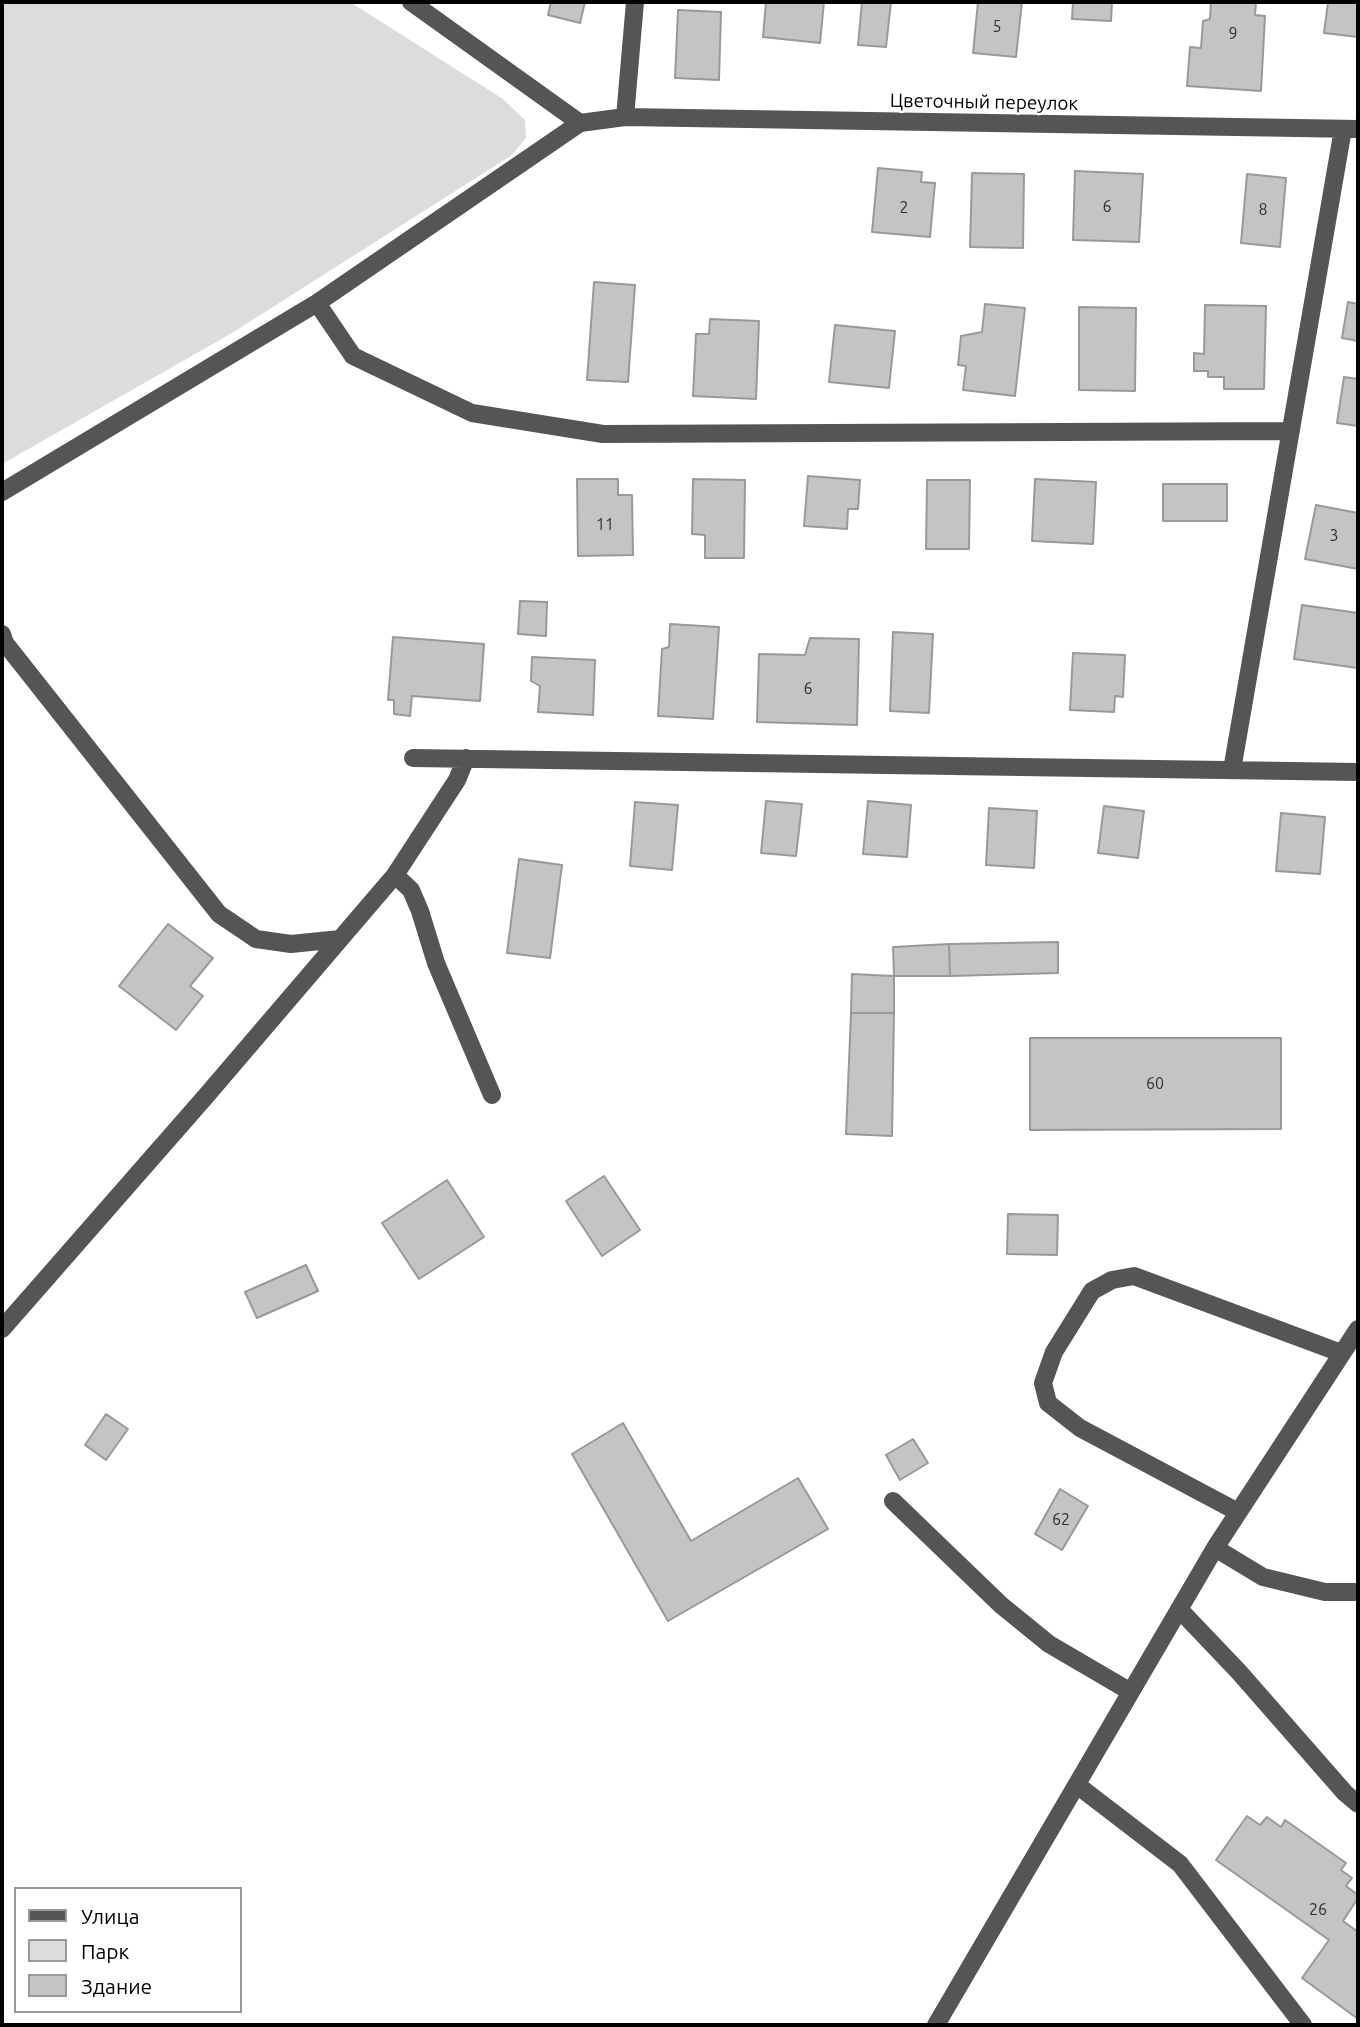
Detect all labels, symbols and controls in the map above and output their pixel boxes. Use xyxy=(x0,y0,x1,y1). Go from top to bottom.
house number: 5 xyxy=(992,17,1002,37)
house number: 9 xyxy=(1228,24,1238,44)
street label: Цветочный переулок xyxy=(890,89,1078,115)
house number: 6 xyxy=(1102,197,1112,217)
house number: 2 xyxy=(899,198,909,218)
house number: 8 xyxy=(1258,200,1268,220)
house number: 11 xyxy=(596,515,614,535)
house number: 3 xyxy=(1329,526,1339,546)
house number: 6 xyxy=(803,679,813,699)
house number: 60 xyxy=(1146,1074,1164,1094)
house number: 62 xyxy=(1052,1510,1070,1530)
legend xyxy=(14,1887,242,2013)
house number: 26 xyxy=(1309,1900,1327,1920)
text: Улица xyxy=(81,1904,139,1928)
text: Парк xyxy=(81,1939,129,1963)
text: Здание xyxy=(81,1974,152,1998)

